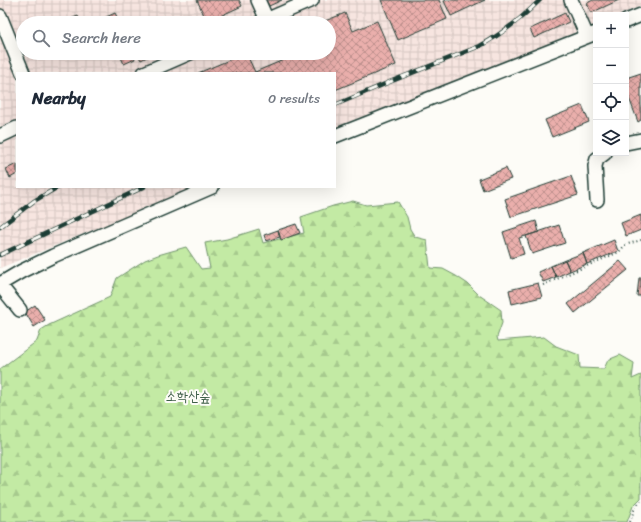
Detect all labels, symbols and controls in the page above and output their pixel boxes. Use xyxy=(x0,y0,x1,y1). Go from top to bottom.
map controls xyxy=(593,12,629,156)
button: + xyxy=(593,12,629,48)
search box xyxy=(16,16,336,60)
text: Search here xyxy=(62,25,141,51)
icon: search xyxy=(30,27,52,49)
button: − xyxy=(593,48,629,84)
text: Nearby xyxy=(32,83,86,113)
button: locate xyxy=(593,84,629,120)
text: 0 results xyxy=(268,87,320,110)
button: layers xyxy=(593,120,629,156)
park label: 소학산숲 xyxy=(165,384,211,409)

